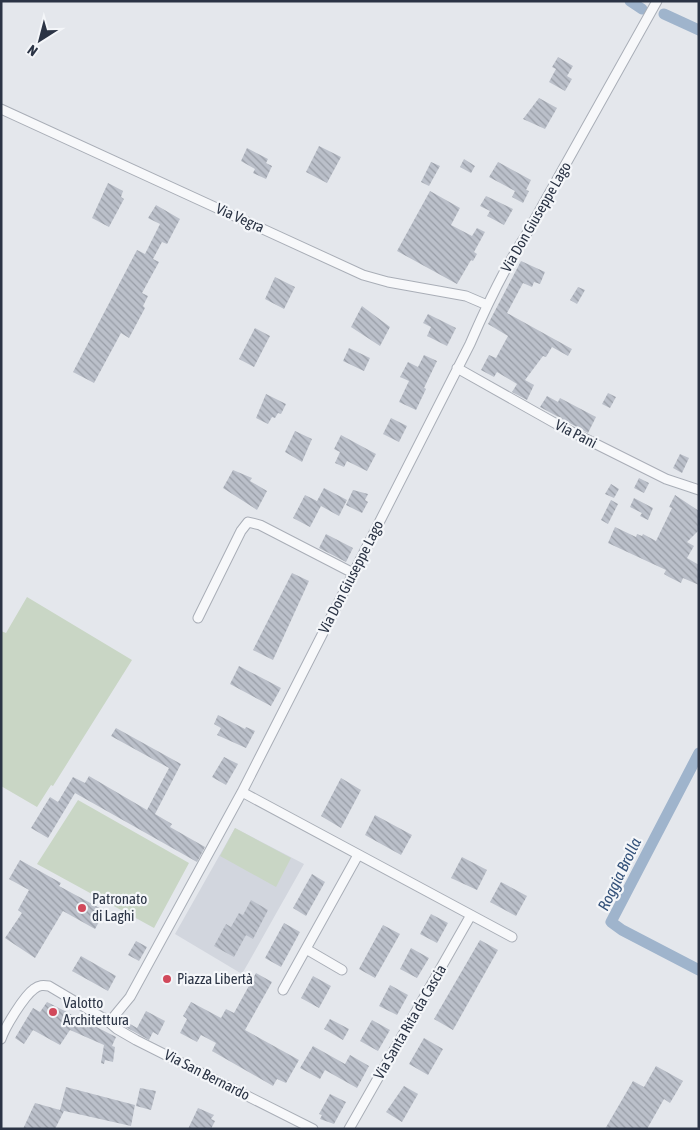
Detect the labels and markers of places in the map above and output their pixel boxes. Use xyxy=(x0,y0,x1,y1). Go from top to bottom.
place label: Patronato di Laghi xyxy=(92,890,147,924)
marker: Patronato di Laghi xyxy=(76,902,88,914)
place label: Piazza Libertà xyxy=(177,970,253,987)
marker: Piazza Libertà xyxy=(161,973,173,985)
place label: Valotto Architettura xyxy=(63,994,129,1028)
marker: Valotto Architettura xyxy=(47,1006,59,1018)

